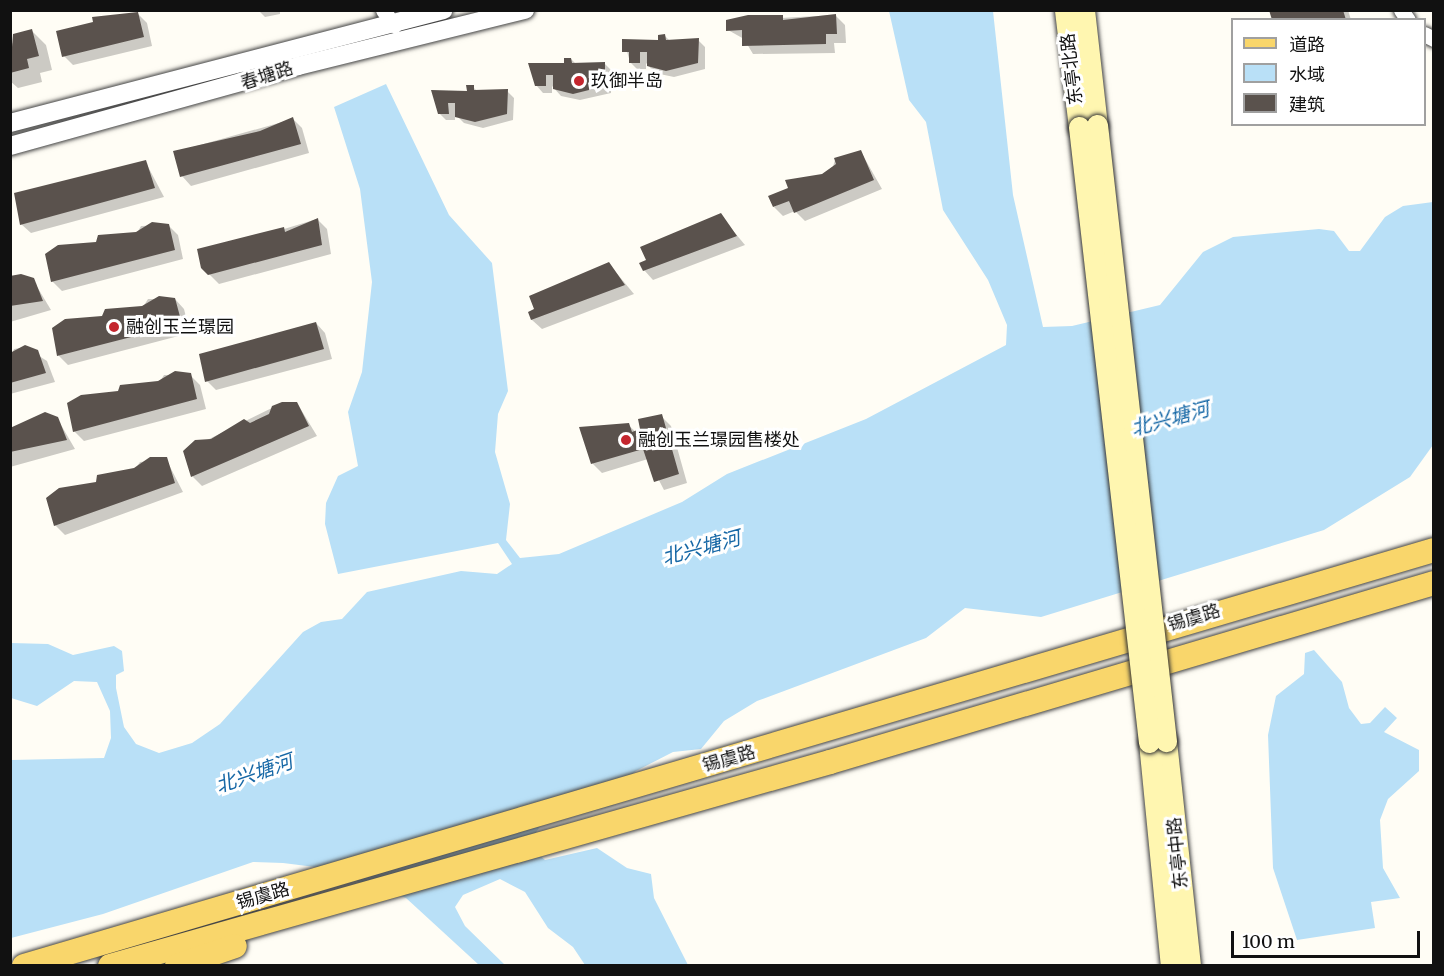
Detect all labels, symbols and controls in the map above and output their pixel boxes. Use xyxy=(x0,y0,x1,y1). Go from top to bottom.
legend xyxy=(1231,18,1426,126)
street label: 东亭北路 xyxy=(1057,32,1087,106)
text: 道路 xyxy=(1289,33,1325,56)
street label: 春塘路 xyxy=(238,57,296,95)
text: 水域 xyxy=(1289,63,1325,86)
place label: 玖御半岛 xyxy=(591,70,663,92)
marker: 玖御半岛 xyxy=(572,74,586,88)
text: 建筑 xyxy=(1289,93,1325,116)
place label: 融创玉兰璟园 xyxy=(126,316,234,338)
marker: 融创玉兰璟园 xyxy=(107,320,121,334)
water label: 北兴塘河 xyxy=(1128,396,1212,440)
place label: 融创玉兰璟园售楼处 xyxy=(638,429,800,451)
marker: 融创玉兰璟园售楼处 xyxy=(619,433,633,447)
water label: 北兴塘河 xyxy=(659,525,743,569)
street label: 锡虞路 xyxy=(1165,600,1223,636)
street label: 锡虞路 xyxy=(700,741,758,777)
water label: 北兴塘河 xyxy=(212,749,296,797)
street label: 东亭中路 xyxy=(1163,816,1193,890)
street label: 锡虞路 xyxy=(234,878,292,914)
scale bar xyxy=(1234,919,1423,957)
text: 100 m xyxy=(1242,930,1295,953)

